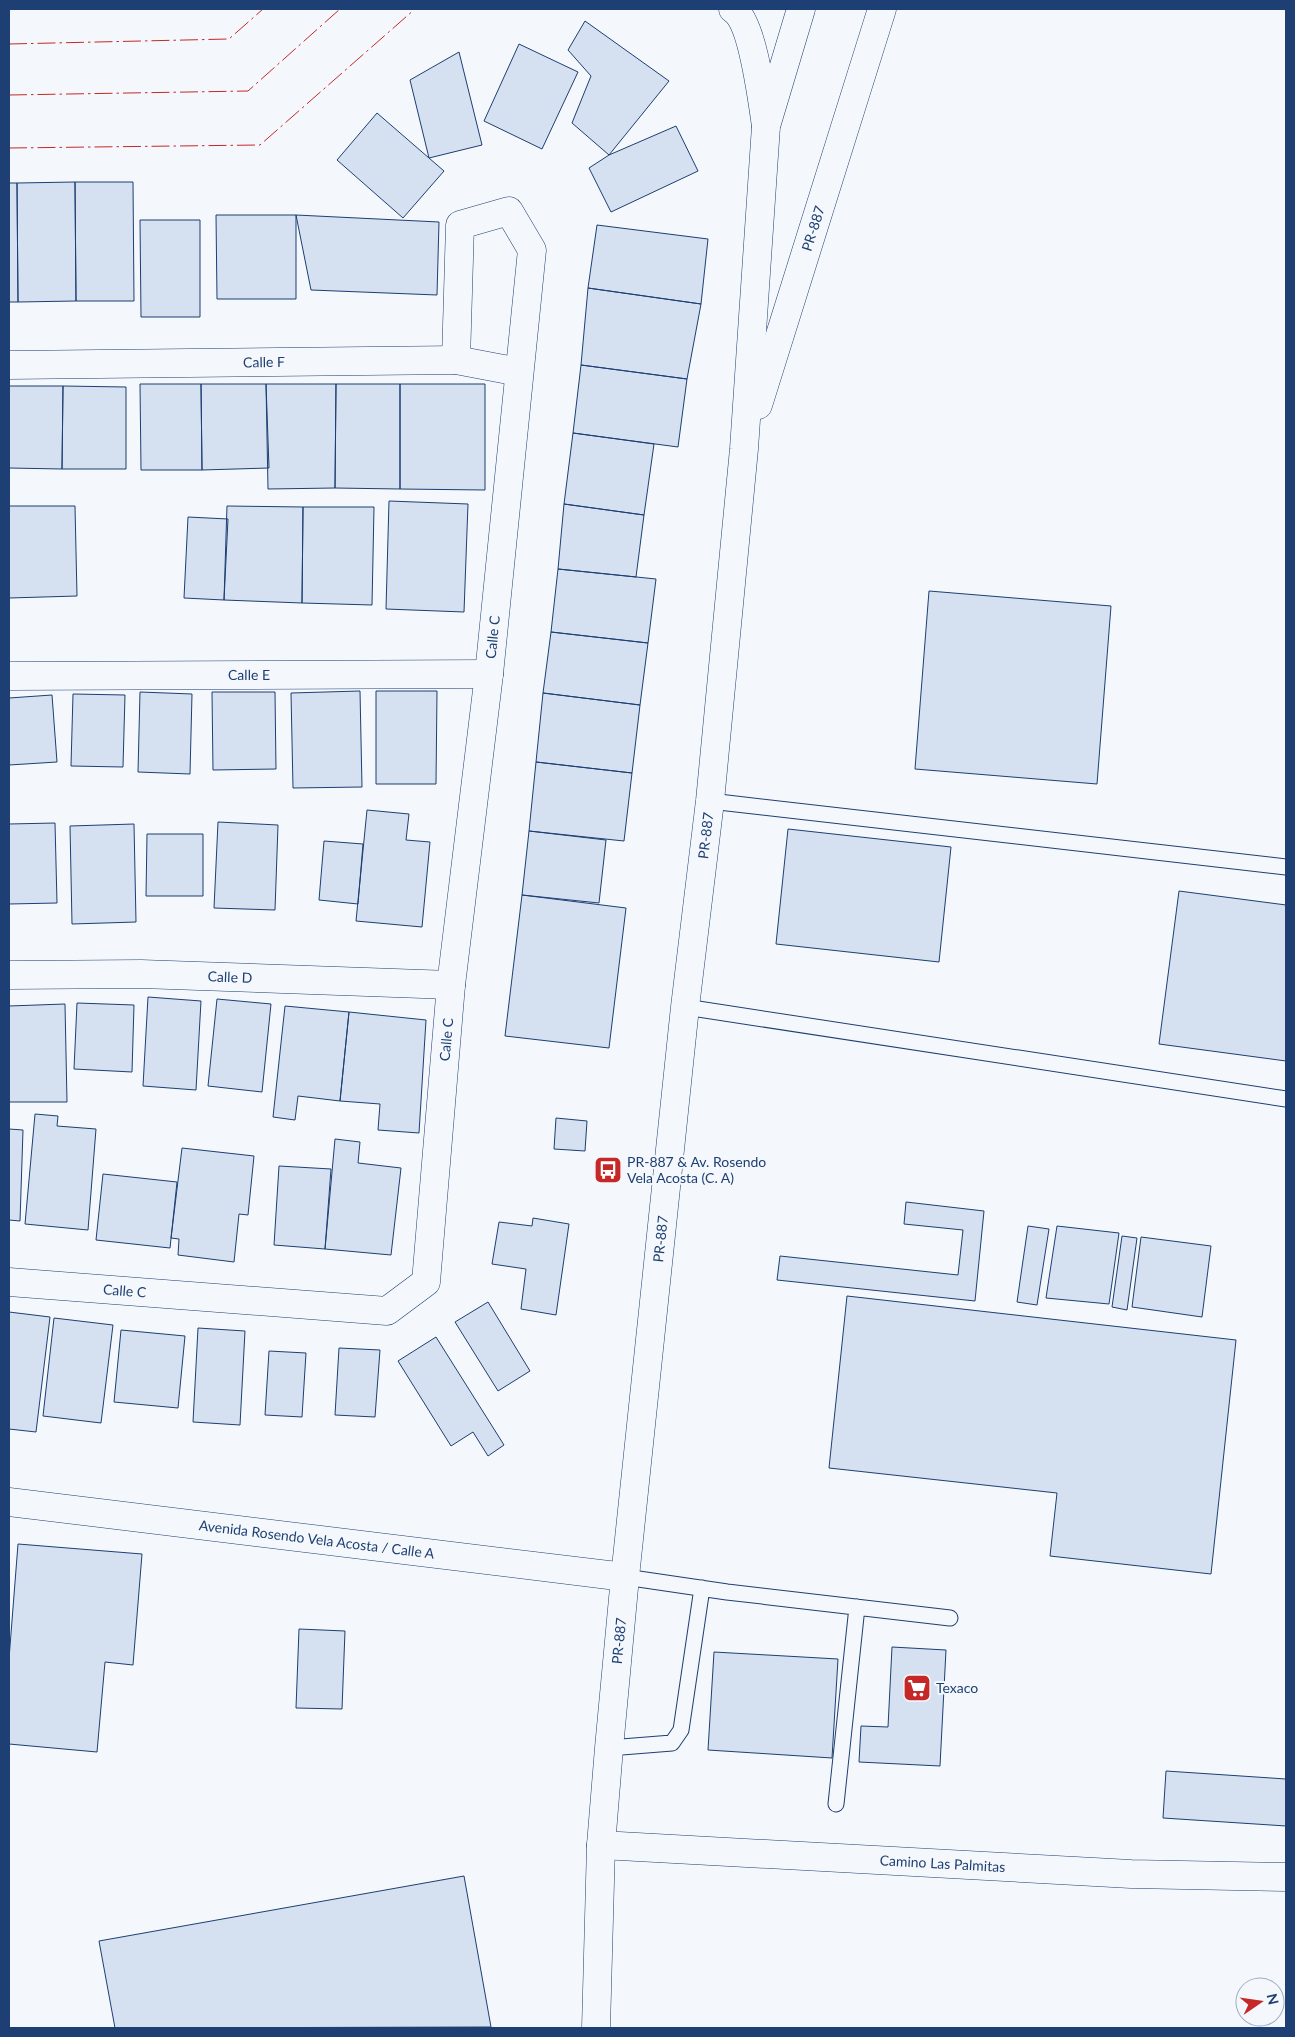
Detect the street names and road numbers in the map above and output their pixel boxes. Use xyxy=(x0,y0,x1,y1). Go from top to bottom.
street label: PR-887 xyxy=(798,203,828,253)
street label: Calle F xyxy=(243,353,285,370)
street label: Calle C xyxy=(482,614,503,660)
street label: Calle E xyxy=(228,666,270,683)
street label: PR-887 xyxy=(694,811,717,860)
street label: Calle D xyxy=(207,967,253,986)
street label: Calle C xyxy=(436,1017,456,1062)
street label: PR-887 xyxy=(649,1215,671,1263)
street label: Calle C xyxy=(102,1280,148,1301)
street label: Avenida Rosendo Vela Acosta / Calle A xyxy=(198,1516,436,1562)
street label: PR-887 xyxy=(608,1617,629,1665)
street label: Camino Las Palmitas xyxy=(879,1851,1006,1875)

